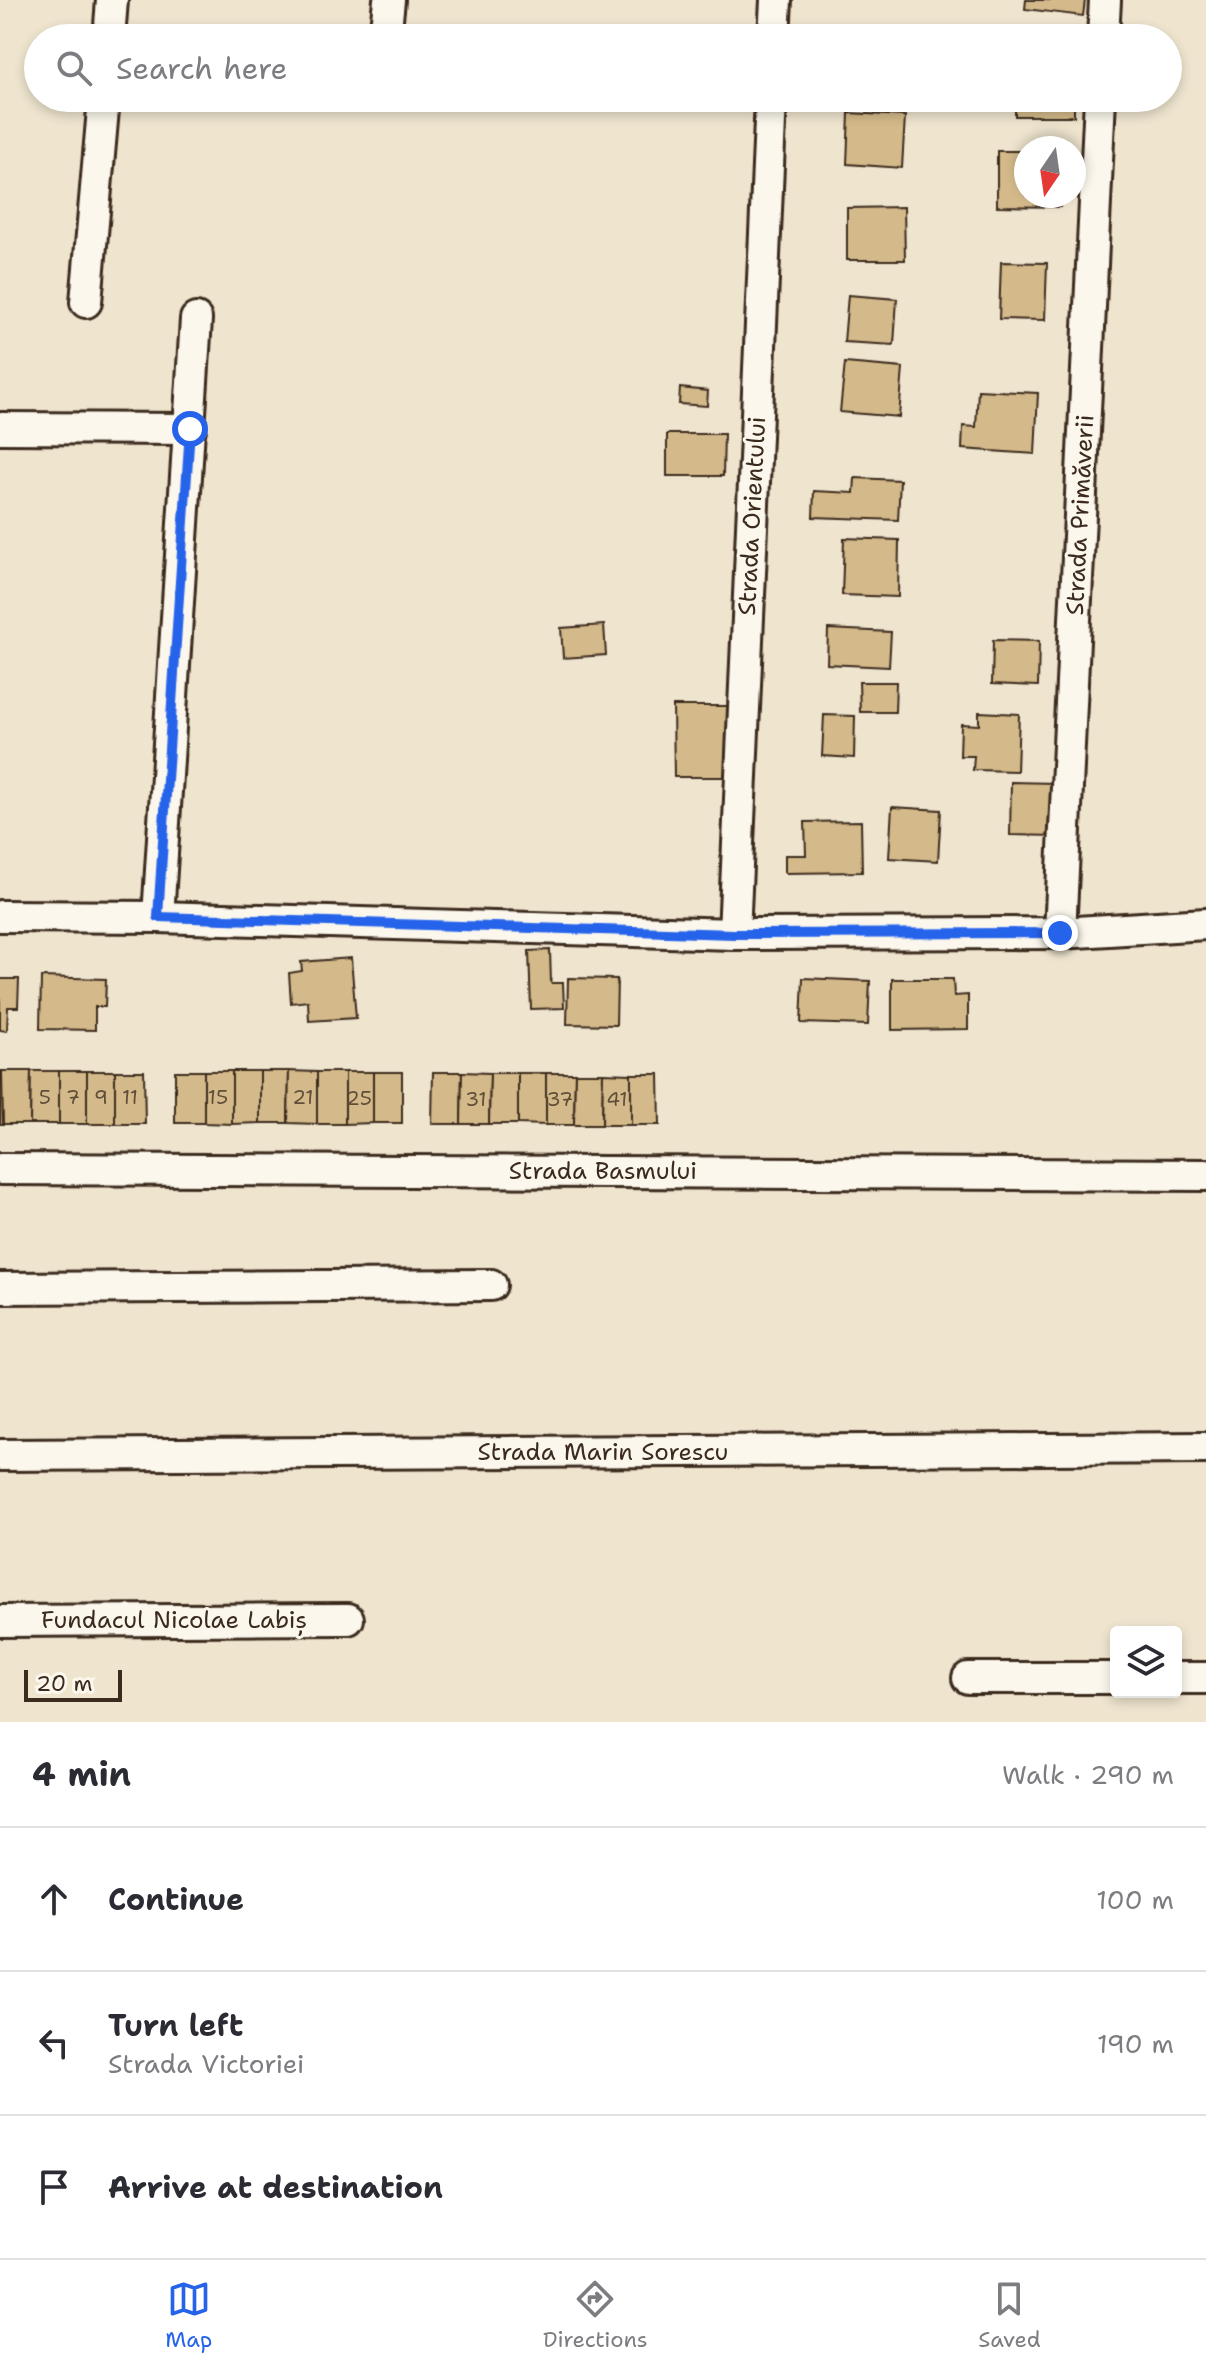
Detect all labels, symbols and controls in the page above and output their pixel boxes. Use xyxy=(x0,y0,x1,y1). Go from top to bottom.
search box xyxy=(24,24,1182,112)
icon: search xyxy=(52,46,96,90)
text: Search here xyxy=(116,48,287,89)
north arrow xyxy=(1014,136,1086,208)
route start xyxy=(172,411,208,447)
street label: Strada Primăverii xyxy=(1059,414,1101,616)
street label: Strada Orientului xyxy=(731,416,773,616)
route end xyxy=(1042,915,1078,951)
house number: 5 xyxy=(39,1084,51,1110)
house number: 7 xyxy=(66,1084,80,1110)
house number: 9 xyxy=(94,1084,108,1110)
house number: 11 xyxy=(122,1084,138,1110)
house number: 15 xyxy=(208,1084,228,1110)
house number: 21 xyxy=(292,1084,314,1110)
house number: 25 xyxy=(346,1085,372,1111)
house number: 31 xyxy=(465,1086,487,1112)
house number: 37 xyxy=(547,1086,573,1112)
house number: 41 xyxy=(606,1086,628,1112)
street label: Strada Basmului xyxy=(509,1155,697,1187)
street label: Strada Marin Sorescu xyxy=(478,1436,728,1468)
street label: Fundacul Nicolae Labiș xyxy=(41,1604,307,1636)
map controls xyxy=(1110,1626,1182,1698)
button: layers xyxy=(1110,1626,1182,1698)
scale bar xyxy=(24,1666,122,1702)
text: 20 m xyxy=(36,1669,93,1698)
text: 4 min xyxy=(32,1751,131,1797)
text: Walk · 290 m xyxy=(1002,1757,1174,1792)
icon: ahead xyxy=(32,1877,76,1921)
text: Continue xyxy=(108,1879,244,1920)
text: 100 m xyxy=(1096,1882,1174,1917)
text: Turn left xyxy=(108,2005,243,2046)
icon: left xyxy=(32,2021,76,2065)
text: 190 m xyxy=(1097,2026,1174,2061)
text: Strada Victoriei xyxy=(108,2046,304,2081)
icon: arrive xyxy=(32,2165,76,2209)
text: Arrive at destination xyxy=(108,2167,443,2208)
tab: Map xyxy=(165,2277,212,2354)
tab: Directions xyxy=(543,2277,648,2354)
tab: Saved xyxy=(978,2277,1041,2354)

